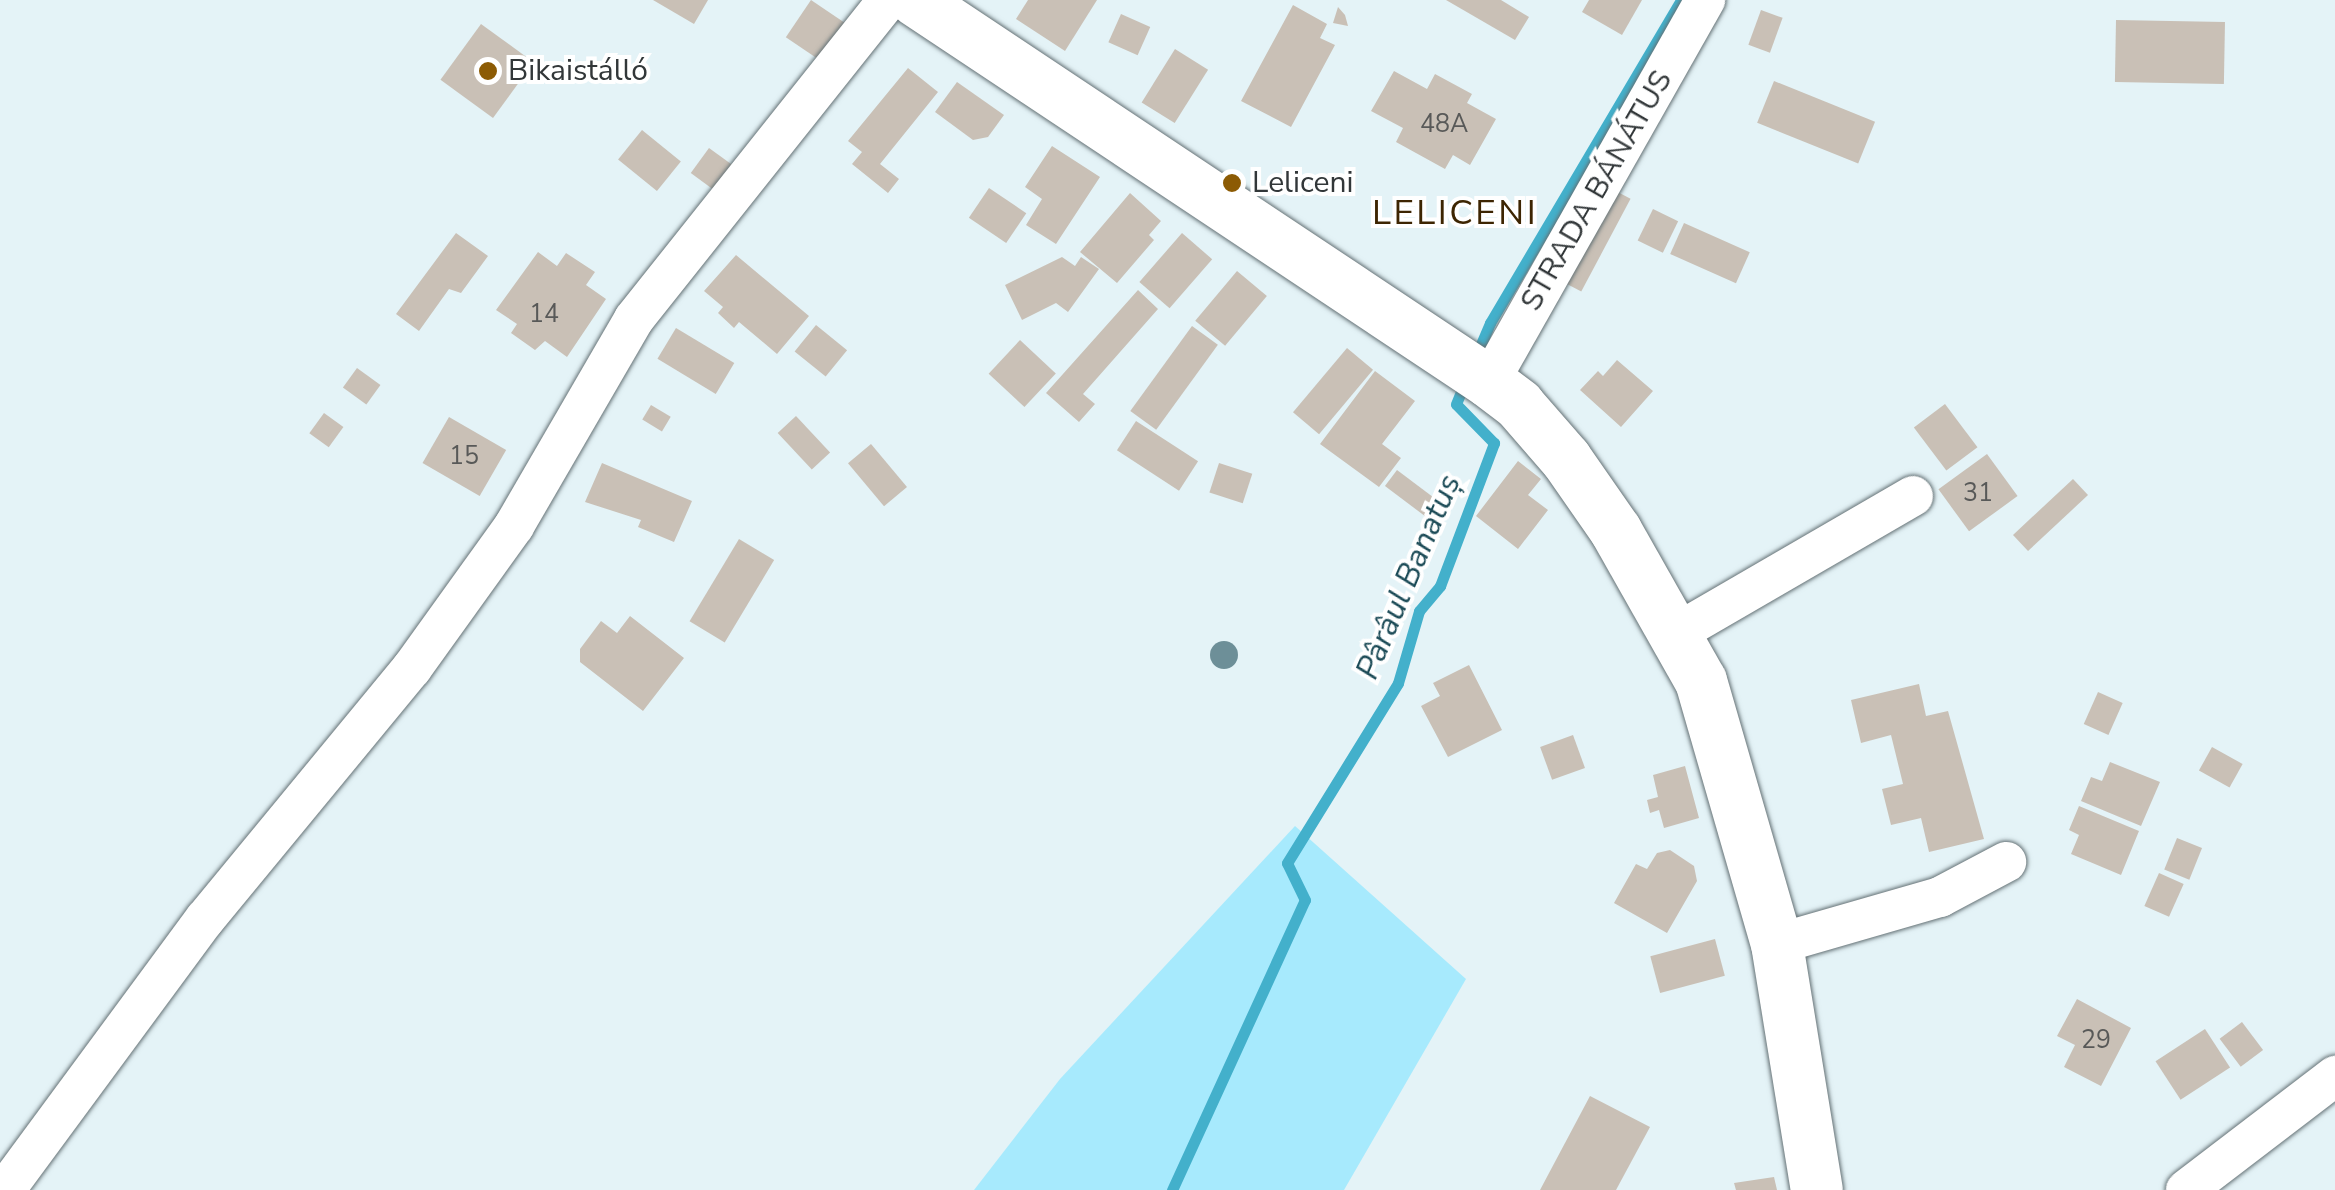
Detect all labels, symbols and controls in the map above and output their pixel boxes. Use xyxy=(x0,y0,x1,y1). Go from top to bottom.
place label: Bikaistálló xyxy=(508,53,648,89)
marker: Bikaistálló xyxy=(477,60,499,82)
street label: STRADA BÁNÁTUS xyxy=(1514,65,1680,317)
house number: 48A xyxy=(1420,109,1468,139)
place label: Leliceni xyxy=(1252,165,1353,201)
marker: Leliceni xyxy=(1221,172,1243,194)
district label: LELICENI xyxy=(1372,192,1538,234)
house number: 14 xyxy=(529,299,559,329)
house number: 15 xyxy=(449,441,479,471)
water label: Pârâul Banatuș xyxy=(1349,469,1469,685)
house number: 31 xyxy=(1963,478,1993,508)
house number: 29 xyxy=(2081,1025,2111,1055)

